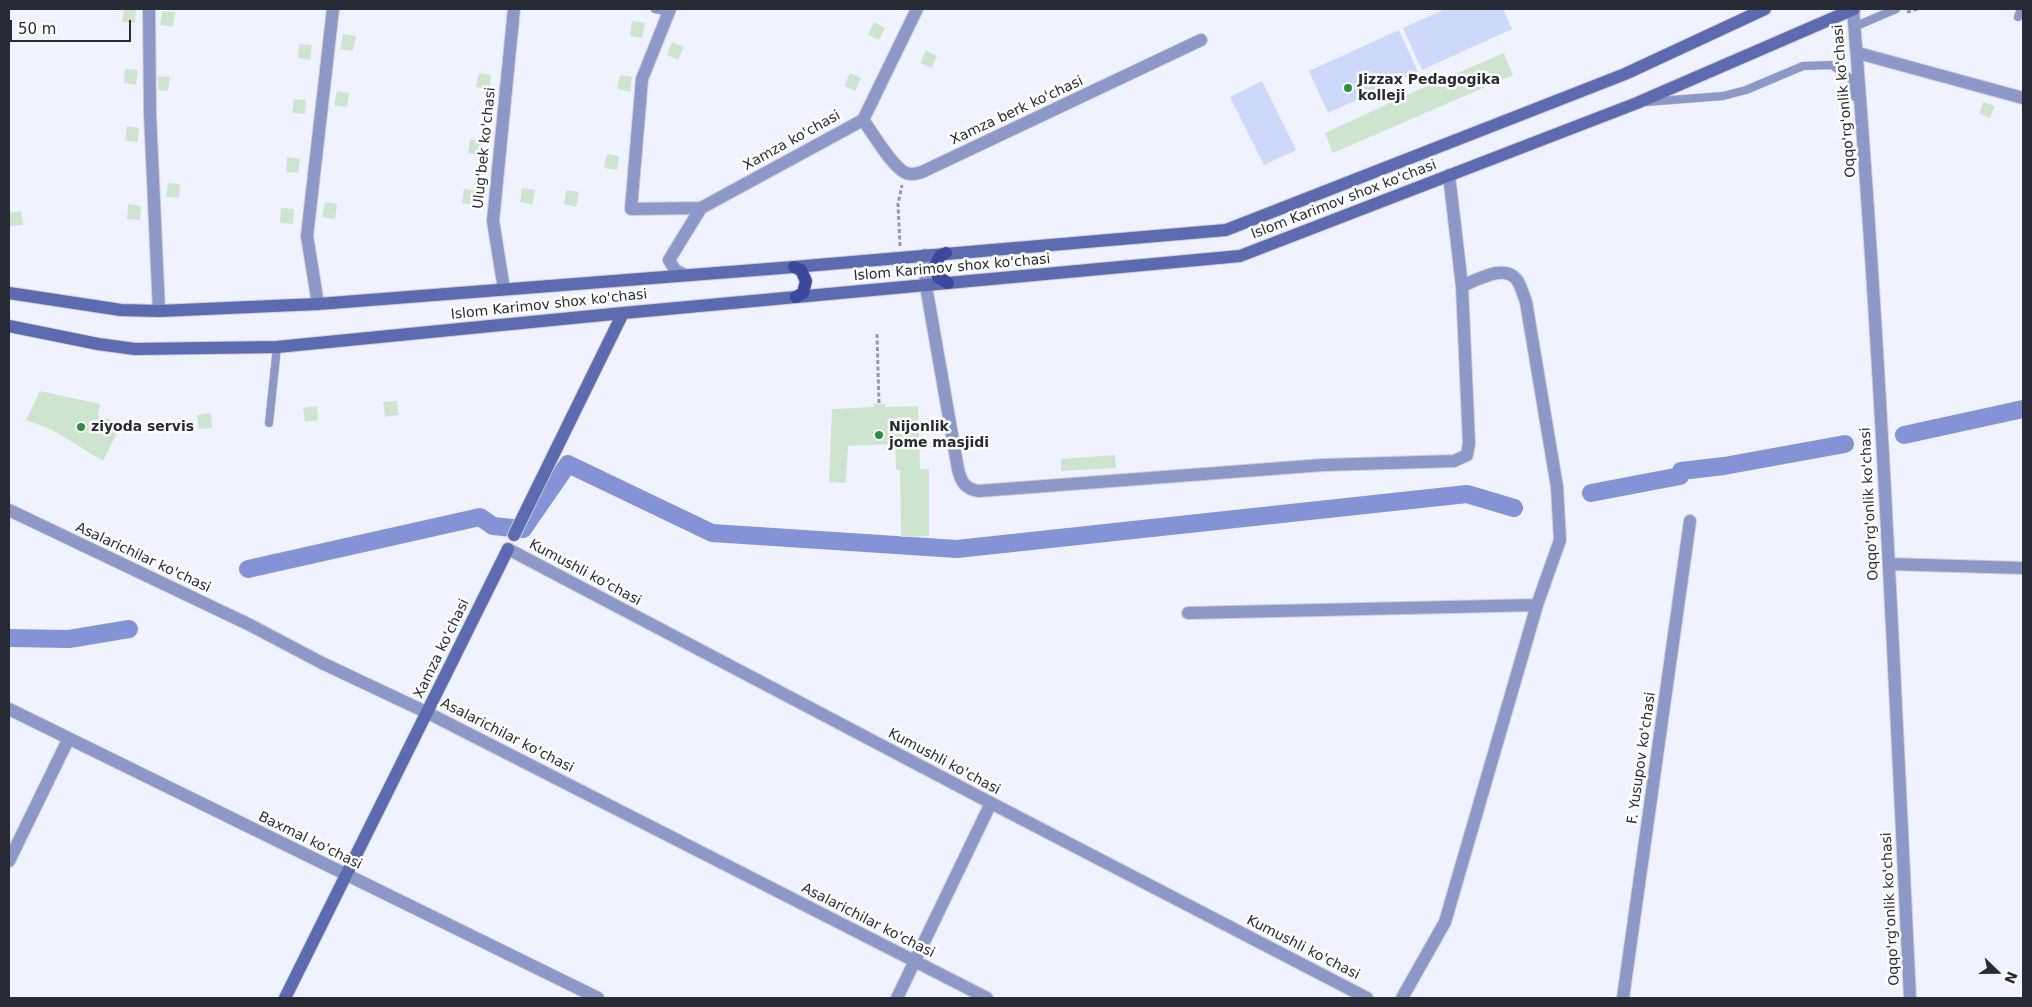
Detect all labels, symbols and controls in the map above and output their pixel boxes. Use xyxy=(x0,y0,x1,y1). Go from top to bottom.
scale bar xyxy=(12,10,134,42)
text: 50 m xyxy=(18,20,56,38)
street label: Oqqo'rg'onlik ko'chasi xyxy=(1830,24,1860,178)
place label: Jizzax Pedagogika kolleji xyxy=(1358,72,1500,104)
street label: Xamza berk ko'chasi xyxy=(948,73,1086,149)
marker: Jizzax Pedagogika kolleji xyxy=(1342,82,1354,94)
street label: Ulug'bek ko'chasi xyxy=(470,86,500,210)
street label: Xamza ko'chasi xyxy=(740,107,844,175)
street label: Islom Karimov shox ko'chasi xyxy=(1249,157,1439,243)
street label: Islom Karimov shox ko'chasi xyxy=(853,251,1051,285)
street label: Islom Karimov shox ko'chasi xyxy=(450,286,648,324)
place label: ziyoda servis xyxy=(91,419,194,435)
place label: Nijonlik jome masjidi xyxy=(889,419,989,452)
marker: ziyoda servis xyxy=(75,421,87,433)
street label: Oqqo'rg'onlik ko'chasi xyxy=(1858,427,1882,581)
marker: Nijonlik jome masjidi xyxy=(873,429,885,441)
street label: Asalarichilar ko'chasi xyxy=(73,519,213,597)
street label: Kumushli ko'chasi xyxy=(526,536,644,610)
street label: Xamza ko'chasi xyxy=(411,597,473,701)
street label: F. Yusupov ko'chasi xyxy=(1624,691,1660,825)
street label: Asalarichilar ko'chasi xyxy=(438,695,576,777)
street label: Kumushli ko'chasi xyxy=(885,725,1003,799)
street label: Baxmal ko'chasi xyxy=(255,809,365,873)
street label: Oqqo'rg'onlik ko'chasi xyxy=(1879,832,1903,986)
street label: Asalarichilar ko'chasi xyxy=(799,880,937,962)
street label: Kumushli ko'chasi xyxy=(1244,912,1362,984)
north arrow xyxy=(1972,947,2022,997)
text: N xyxy=(2001,969,2021,986)

